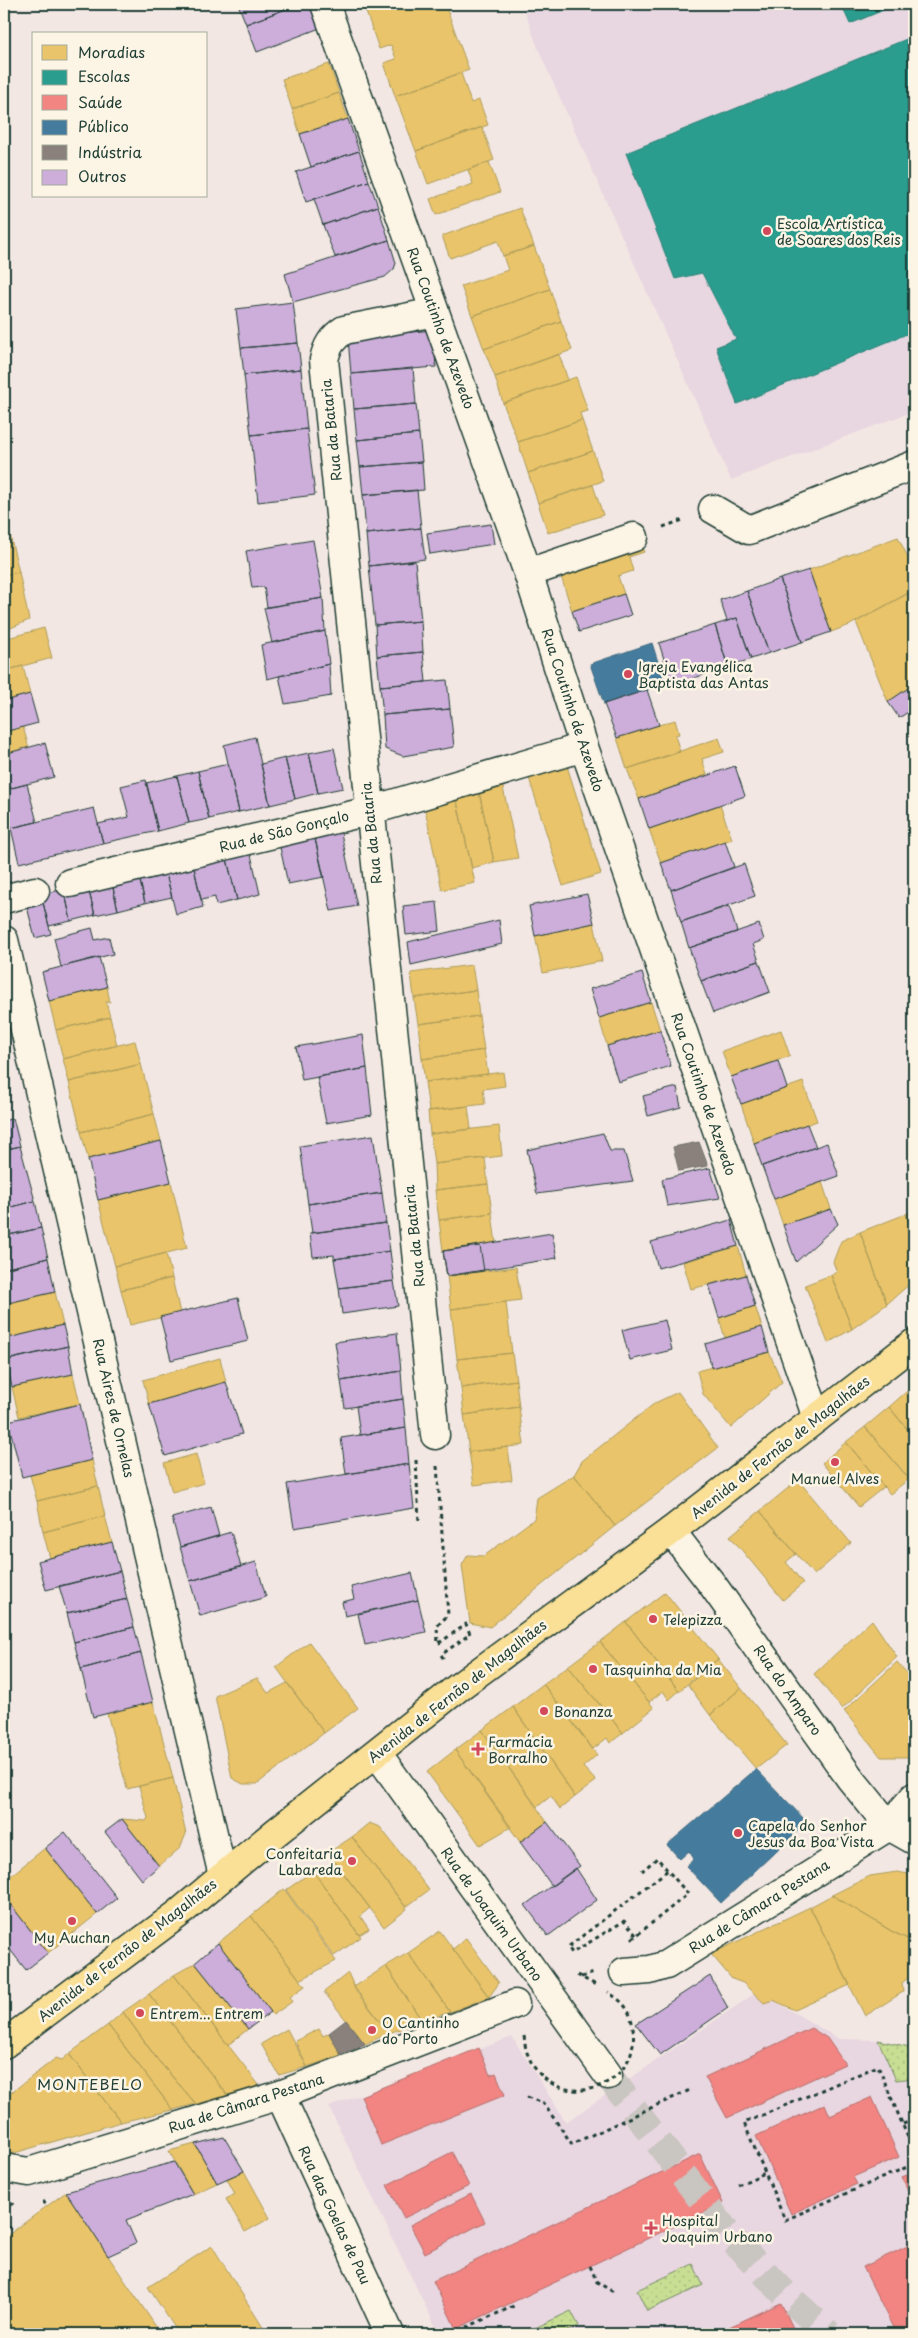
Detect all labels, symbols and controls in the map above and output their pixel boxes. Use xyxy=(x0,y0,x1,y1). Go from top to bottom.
legend xyxy=(32,32,208,198)
text: Moradias xyxy=(78,40,145,63)
text: Escolas xyxy=(78,64,130,87)
text: Saúde xyxy=(78,90,123,113)
text: Público xyxy=(78,114,129,137)
text: Indústria xyxy=(78,140,142,163)
text: Outros xyxy=(78,164,126,187)
place label: Escola Artística de Soares dos Reis xyxy=(777,213,901,250)
marker: Escola Artística de Soares dos Reis xyxy=(761,225,773,237)
street label: Rua Coutinho de Azevedo xyxy=(402,244,480,412)
street label: Rua da Bataria xyxy=(315,378,347,482)
street label: Rua Coutinho de Azevedo xyxy=(537,626,609,795)
place label: Igreja Evangélica Baptista das Antas xyxy=(638,656,769,693)
marker: Igreja Evangélica Baptista das Antas xyxy=(622,668,634,680)
street label: Rua da Bataria xyxy=(355,781,387,885)
street label: Rua de São Gonçalo xyxy=(217,805,351,857)
street label: Rua Coutinho de Azevedo xyxy=(666,1010,742,1178)
street label: Rua da Bataria xyxy=(398,1184,430,1288)
street label: Rua Aires de Ornelas xyxy=(88,1336,140,1480)
street label: Avenida de Fernão de Magalhães xyxy=(686,1370,874,1524)
marker: Manuel Alves xyxy=(829,1456,841,1468)
place label: Manuel Alves xyxy=(791,1468,879,1489)
place label: Telepizza xyxy=(663,1609,723,1630)
marker: Telepizza xyxy=(647,1613,659,1625)
street label: Avenida de Fernão de Magalhães xyxy=(363,1614,551,1768)
street label: Rua do Amparo xyxy=(749,1640,827,1740)
place label: Tasquinha da Mia xyxy=(603,1659,722,1680)
marker: Tasquinha da Mia xyxy=(587,1663,599,1675)
place label: Bonanza xyxy=(554,1701,613,1722)
marker: Bonanza xyxy=(538,1705,550,1717)
place label: Farmácia Borralho xyxy=(488,1731,553,1768)
marker: Farmácia Borralho xyxy=(472,1743,484,1755)
place label: Capela do Senhor Jesus da Boa Vista xyxy=(748,1815,874,1852)
marker: Capela do Senhor Jesus da Boa Vista xyxy=(732,1827,744,1839)
place label: Confeitaria Labareda xyxy=(266,1843,342,1880)
street label: Rua de Joaquim Urbano xyxy=(436,1843,548,1986)
street label: Rua de Câmara Pestana xyxy=(685,1854,834,1958)
marker: Confeitaria Labareda xyxy=(346,1855,358,1867)
street label: Avenida de Fernão de Magalhães xyxy=(33,1873,221,2027)
marker: My Auchan xyxy=(66,1915,78,1927)
place label: My Auchan xyxy=(34,1927,110,1948)
place label: Entrem... Entrem xyxy=(150,2003,263,2024)
marker: Entrem... Entrem xyxy=(134,2007,146,2019)
place label: O Cantinho do Porto xyxy=(382,2012,460,2049)
marker: O Cantinho do Porto xyxy=(366,2024,378,2036)
street label: Rua de Câmara Pestana xyxy=(165,2068,327,2138)
district label: MONTEBELO xyxy=(37,2072,143,2095)
street label: Rua das Goelas de Pau xyxy=(294,2142,376,2288)
place label: Hospital Joaquim Urbano xyxy=(662,2210,773,2247)
marker: Hospital Joaquim Urbano xyxy=(644,2221,658,2235)

